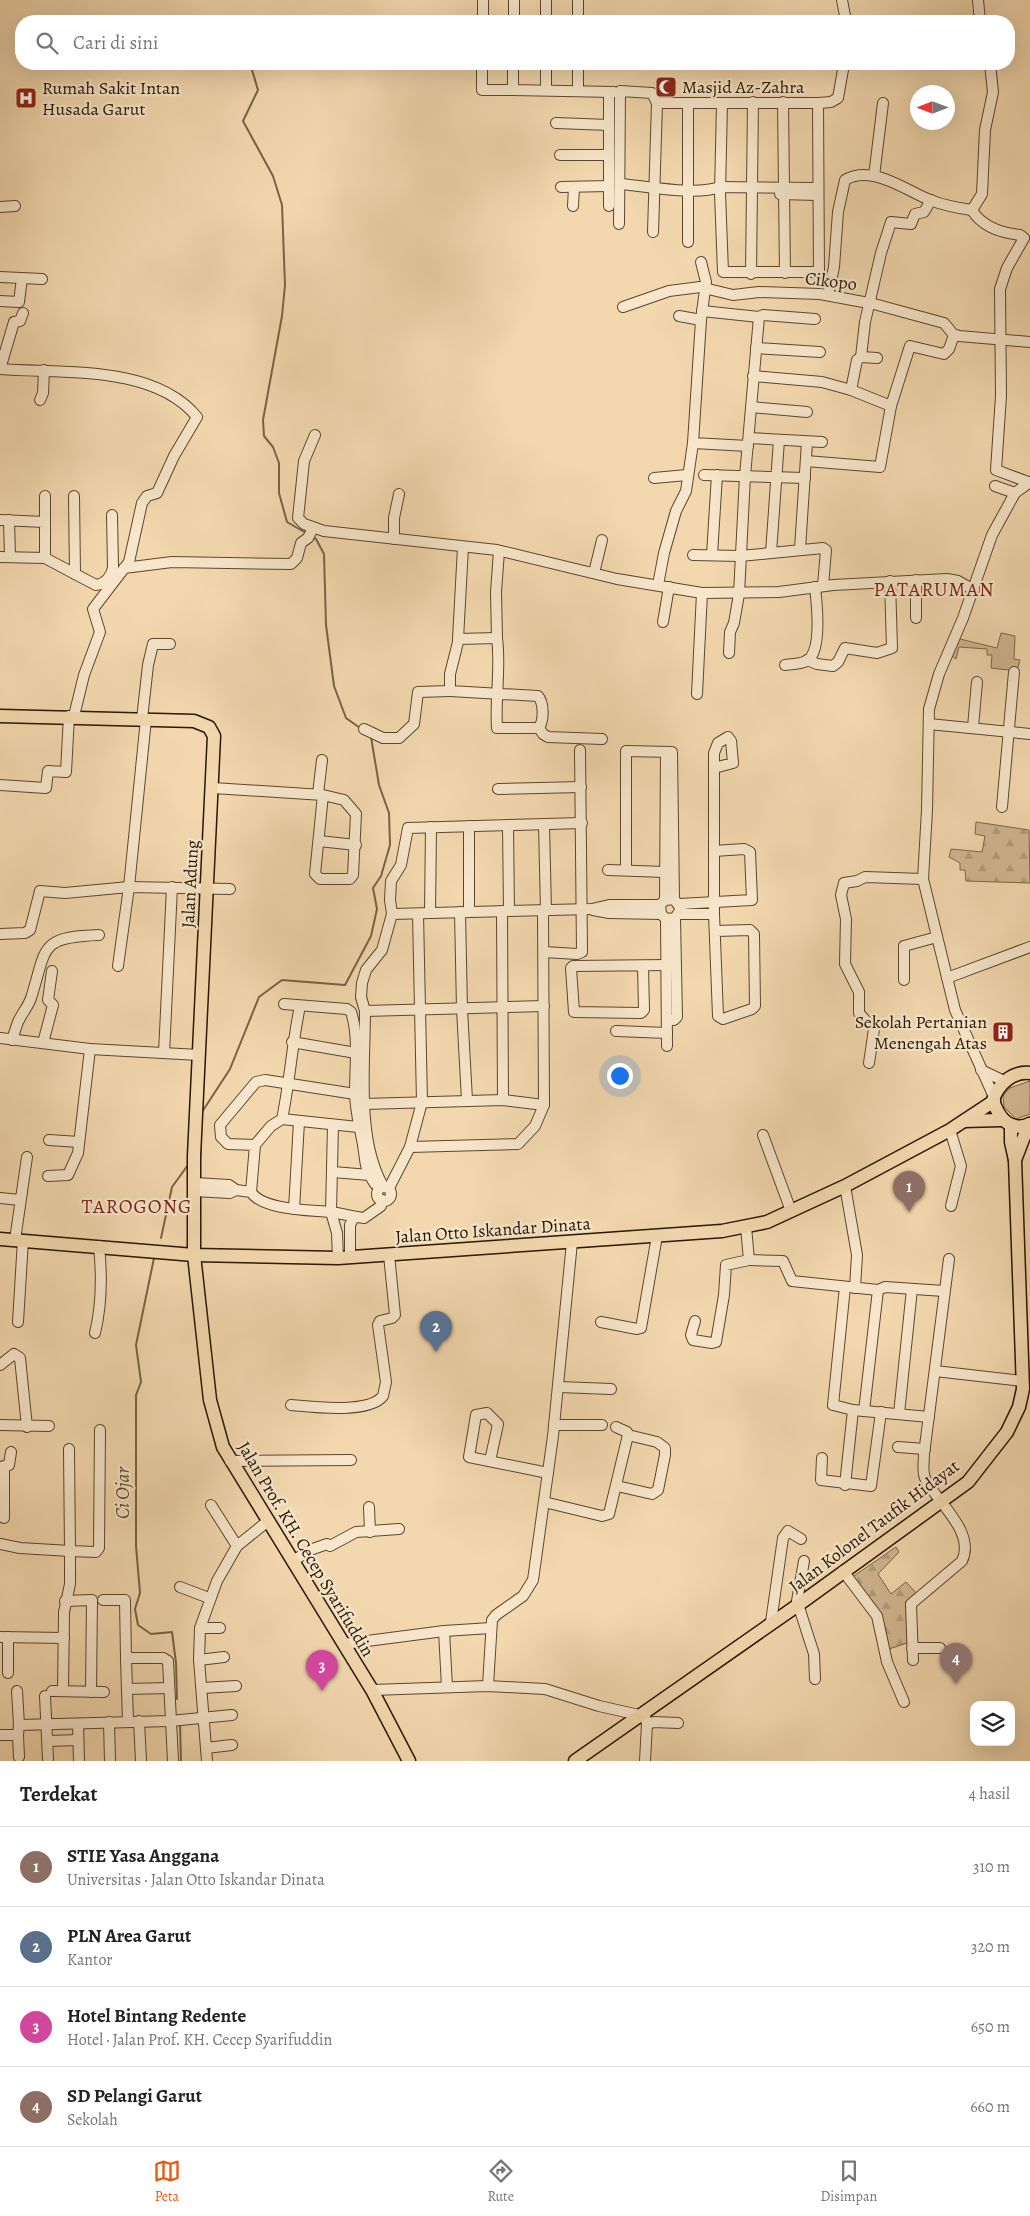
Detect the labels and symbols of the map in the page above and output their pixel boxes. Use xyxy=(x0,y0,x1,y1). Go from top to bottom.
mosque icon: Masjid Az-Zahra xyxy=(654,75,678,99)
place label: Masjid Az-Zahra xyxy=(682,75,805,99)
place label: Rumah Sakit Intan Husada Garut xyxy=(42,76,180,121)
north arrow xyxy=(910,85,955,130)
hospital icon: Rumah Sakit Intan Husada Garut xyxy=(14,86,38,110)
street label: Cikopo xyxy=(804,266,858,296)
district label: PATARUMAN xyxy=(873,576,995,603)
street label: Jalan Adung xyxy=(176,839,204,929)
place label: Sekolah Pertanian Menengah Atas xyxy=(855,1010,987,1055)
building icon: Sekolah Pertanian Menengah Atas xyxy=(991,1020,1015,1044)
your location xyxy=(607,1063,633,1089)
pin: 1 xyxy=(893,1171,925,1212)
district label: TAROGONG xyxy=(82,1193,192,1220)
street label: Jalan Otto Iskandar Dinata xyxy=(394,1211,592,1249)
pin: 2 xyxy=(420,1311,452,1352)
street label: Jalan Prof. KH. Cecep Syarifuddin xyxy=(232,1437,380,1661)
street label: Jalan Kolonel Taufik Hidayat xyxy=(784,1454,964,1598)
water label: Ci Ojar xyxy=(110,1466,136,1519)
pin: 4 xyxy=(940,1643,972,1684)
pin: 3 xyxy=(306,1650,338,1691)

